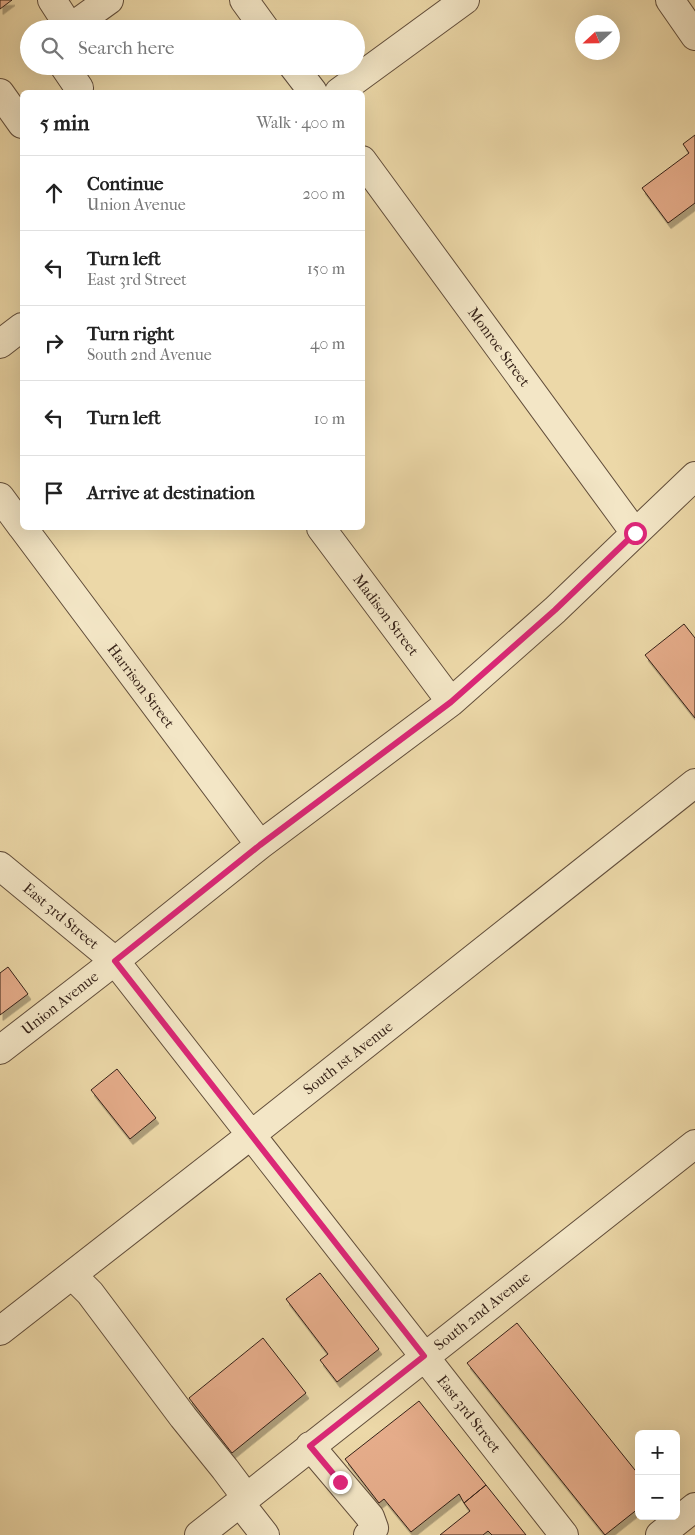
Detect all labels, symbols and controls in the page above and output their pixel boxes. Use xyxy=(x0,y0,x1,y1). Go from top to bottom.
north arrow xyxy=(575,15,620,60)
search box xyxy=(20,20,365,75)
icon: search xyxy=(38,34,66,62)
text: Search here xyxy=(78,37,174,59)
text: 5 min xyxy=(40,111,89,135)
text: Walk · 400 m xyxy=(256,113,345,132)
text: Continue xyxy=(87,173,163,195)
icon: ahead xyxy=(40,179,68,207)
text: 200 m xyxy=(302,184,345,203)
text: Union Avenue xyxy=(87,195,186,214)
text: Turn left xyxy=(87,248,161,270)
icon: left xyxy=(40,254,68,282)
text: 150 m xyxy=(307,259,345,278)
text: East 3rd Street xyxy=(87,270,187,289)
street label: Monroe Street xyxy=(464,304,534,391)
text: Turn right xyxy=(87,323,174,345)
icon: right xyxy=(40,329,68,357)
text: 40 m xyxy=(310,334,345,353)
text: South 2nd Avenue xyxy=(87,345,212,364)
icon: left xyxy=(40,404,68,432)
text: Turn left xyxy=(87,407,161,429)
text: 10 m xyxy=(314,409,345,428)
icon: arrive xyxy=(40,479,68,507)
text: Arrive at destination xyxy=(87,482,255,504)
route start xyxy=(624,522,647,545)
street label: Madison Street xyxy=(349,571,423,660)
street label: Harrison Street xyxy=(104,640,179,732)
street label: East 3rd Street xyxy=(19,879,103,953)
street label: Union Avenue xyxy=(18,967,102,1039)
street label: South 1st Avenue xyxy=(300,1017,397,1099)
street label: South 2nd Avenue xyxy=(430,1268,534,1354)
street label: East 3rd Street xyxy=(433,1372,505,1457)
map controls xyxy=(635,1430,680,1520)
button: + xyxy=(635,1430,680,1475)
route end xyxy=(329,1471,352,1494)
button: − xyxy=(635,1475,680,1520)

